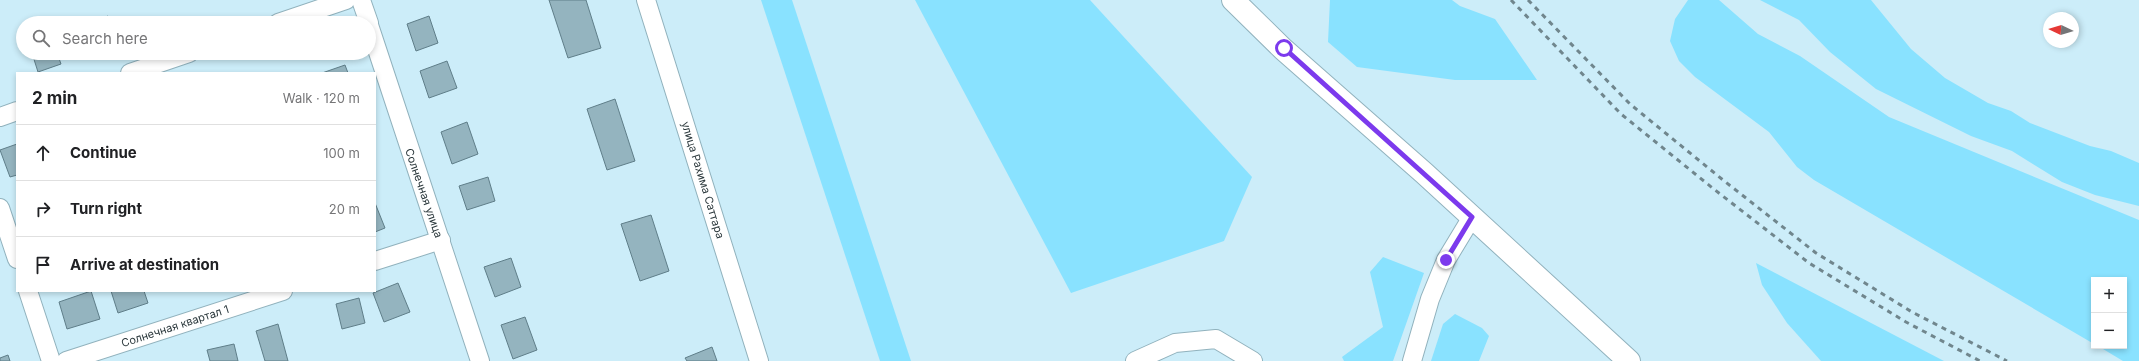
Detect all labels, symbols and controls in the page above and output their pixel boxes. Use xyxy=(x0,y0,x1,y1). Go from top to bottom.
north arrow xyxy=(2043,12,2079,48)
search box xyxy=(16,16,376,60)
icon: search xyxy=(30,27,52,49)
text: Search here xyxy=(62,29,148,48)
route start xyxy=(1275,39,1293,57)
text: 2 min xyxy=(32,88,77,108)
text: Walk · 120 m xyxy=(283,90,360,106)
street label: улица Рахима Саттара xyxy=(679,120,727,240)
icon: ahead xyxy=(32,142,54,164)
text: Continue xyxy=(70,143,137,162)
text: 100 m xyxy=(323,145,360,161)
street label: Солнечная улица xyxy=(402,147,446,239)
icon: right xyxy=(32,198,54,220)
text: Turn right xyxy=(70,199,142,218)
text: 20 m xyxy=(329,201,360,217)
route end xyxy=(1437,251,1455,269)
icon: arrive xyxy=(32,254,54,276)
text: Arrive at destination xyxy=(70,255,219,274)
map controls xyxy=(2091,277,2127,349)
button: + xyxy=(2091,277,2127,313)
street label: Солнечная квартал 1 xyxy=(119,302,231,350)
button: − xyxy=(2091,313,2127,349)

